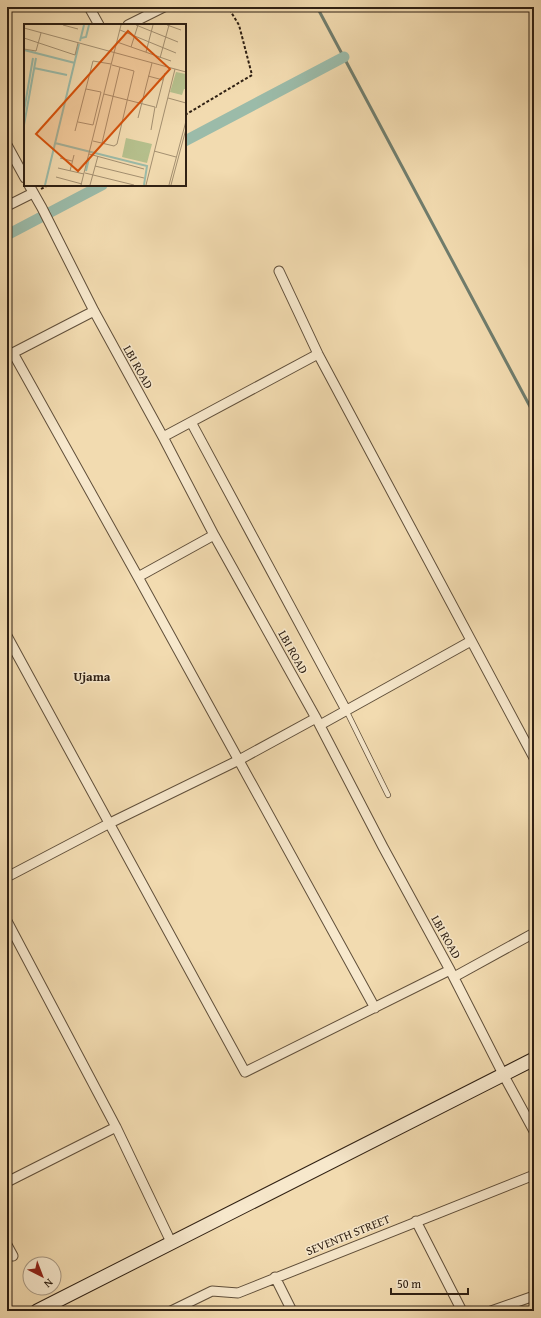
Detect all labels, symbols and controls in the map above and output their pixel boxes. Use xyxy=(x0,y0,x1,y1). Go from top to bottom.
inset map xyxy=(24,24,186,186)
street label: LBI ROAD xyxy=(120,342,157,392)
street label: LBI ROAD xyxy=(275,627,312,677)
district label: Ujama xyxy=(73,667,111,686)
street label: LBI ROAD xyxy=(428,912,465,962)
street label: SEVENTH STREET xyxy=(303,1210,393,1259)
north arrow xyxy=(22,1256,62,1296)
scale bar xyxy=(391,1270,468,1296)
text: N xyxy=(40,1275,57,1292)
text: 50 m xyxy=(397,1275,421,1292)

